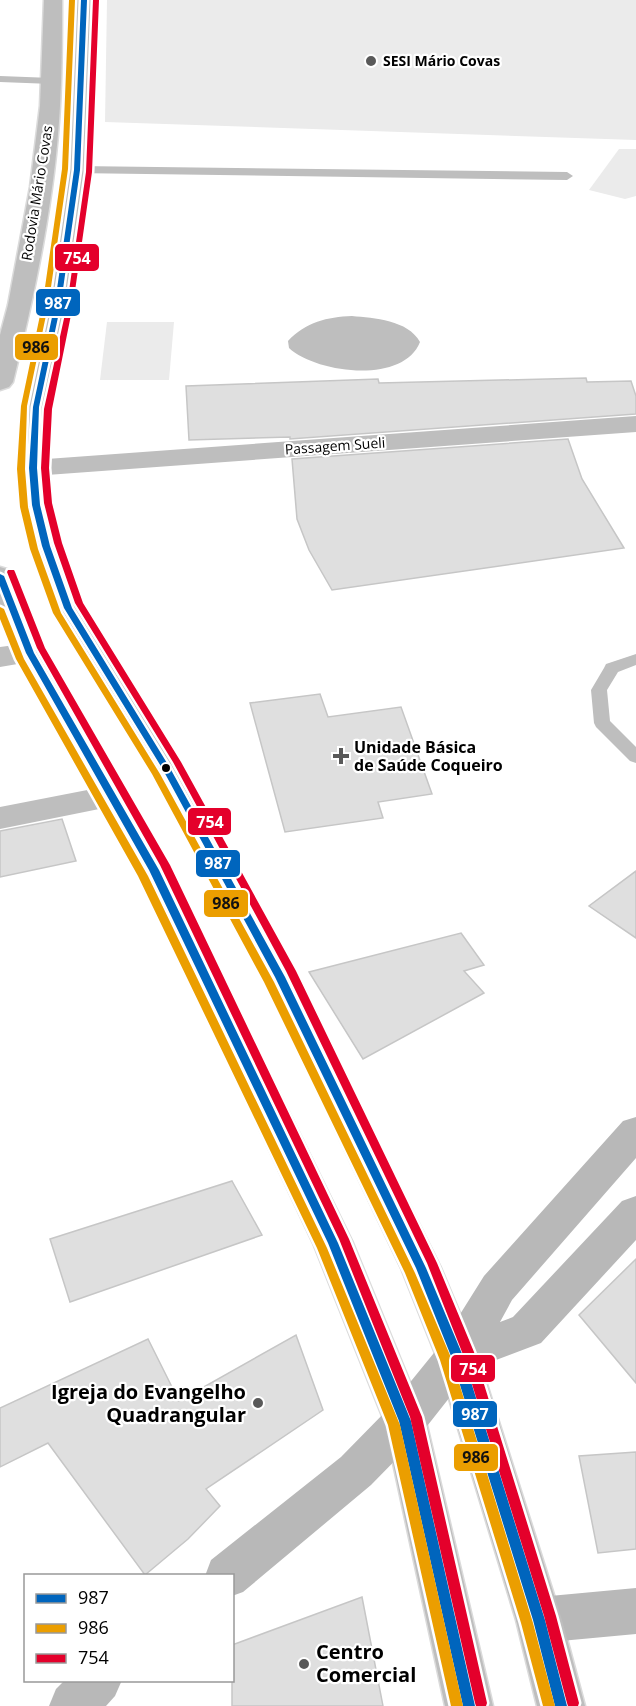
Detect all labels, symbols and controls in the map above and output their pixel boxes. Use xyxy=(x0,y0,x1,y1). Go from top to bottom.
place label: SESI Mário Covas xyxy=(383,51,500,70)
marker: SESI Mário Covas xyxy=(364,54,378,68)
street label: Rodovia Mário Covas xyxy=(16,124,57,262)
line badge: 754 xyxy=(54,243,100,272)
text: 754 xyxy=(63,247,91,269)
line badge: 987 xyxy=(35,288,81,317)
text: 987 xyxy=(44,292,72,314)
line badge: 986 xyxy=(14,333,59,361)
text: 986 xyxy=(22,336,50,358)
street label: Passagem Sueli xyxy=(284,433,386,458)
place label: Unidade Básica de Saúde Coqueiro xyxy=(354,736,503,776)
marker: Unidade Básica de Saúde Coqueiro xyxy=(332,747,350,765)
unlabelled marker xyxy=(160,762,172,774)
line badge: 754 xyxy=(187,807,232,836)
text: 754 xyxy=(196,811,224,833)
line badge: 987 xyxy=(195,849,241,878)
text: 987 xyxy=(204,852,232,874)
line badge: 986 xyxy=(203,889,249,918)
text: 986 xyxy=(212,892,240,914)
line badge: 754 xyxy=(450,1354,496,1383)
text: 754 xyxy=(459,1358,487,1380)
place label: Igreja do Evangelho Quadrangular xyxy=(51,1378,246,1428)
marker: Igreja do Evangelho Quadrangular xyxy=(251,1396,265,1410)
line badge: 987 xyxy=(452,1400,498,1428)
text: 987 xyxy=(461,1403,489,1425)
line badge: 986 xyxy=(453,1443,499,1472)
text: 986 xyxy=(462,1446,490,1468)
legend xyxy=(24,1574,234,1682)
text: 987 xyxy=(78,1585,109,1609)
text: 986 xyxy=(78,1615,109,1639)
place label: Centro Comercial xyxy=(316,1638,416,1688)
text: 754 xyxy=(78,1645,109,1669)
marker: Centro Comercial xyxy=(297,1657,311,1671)

